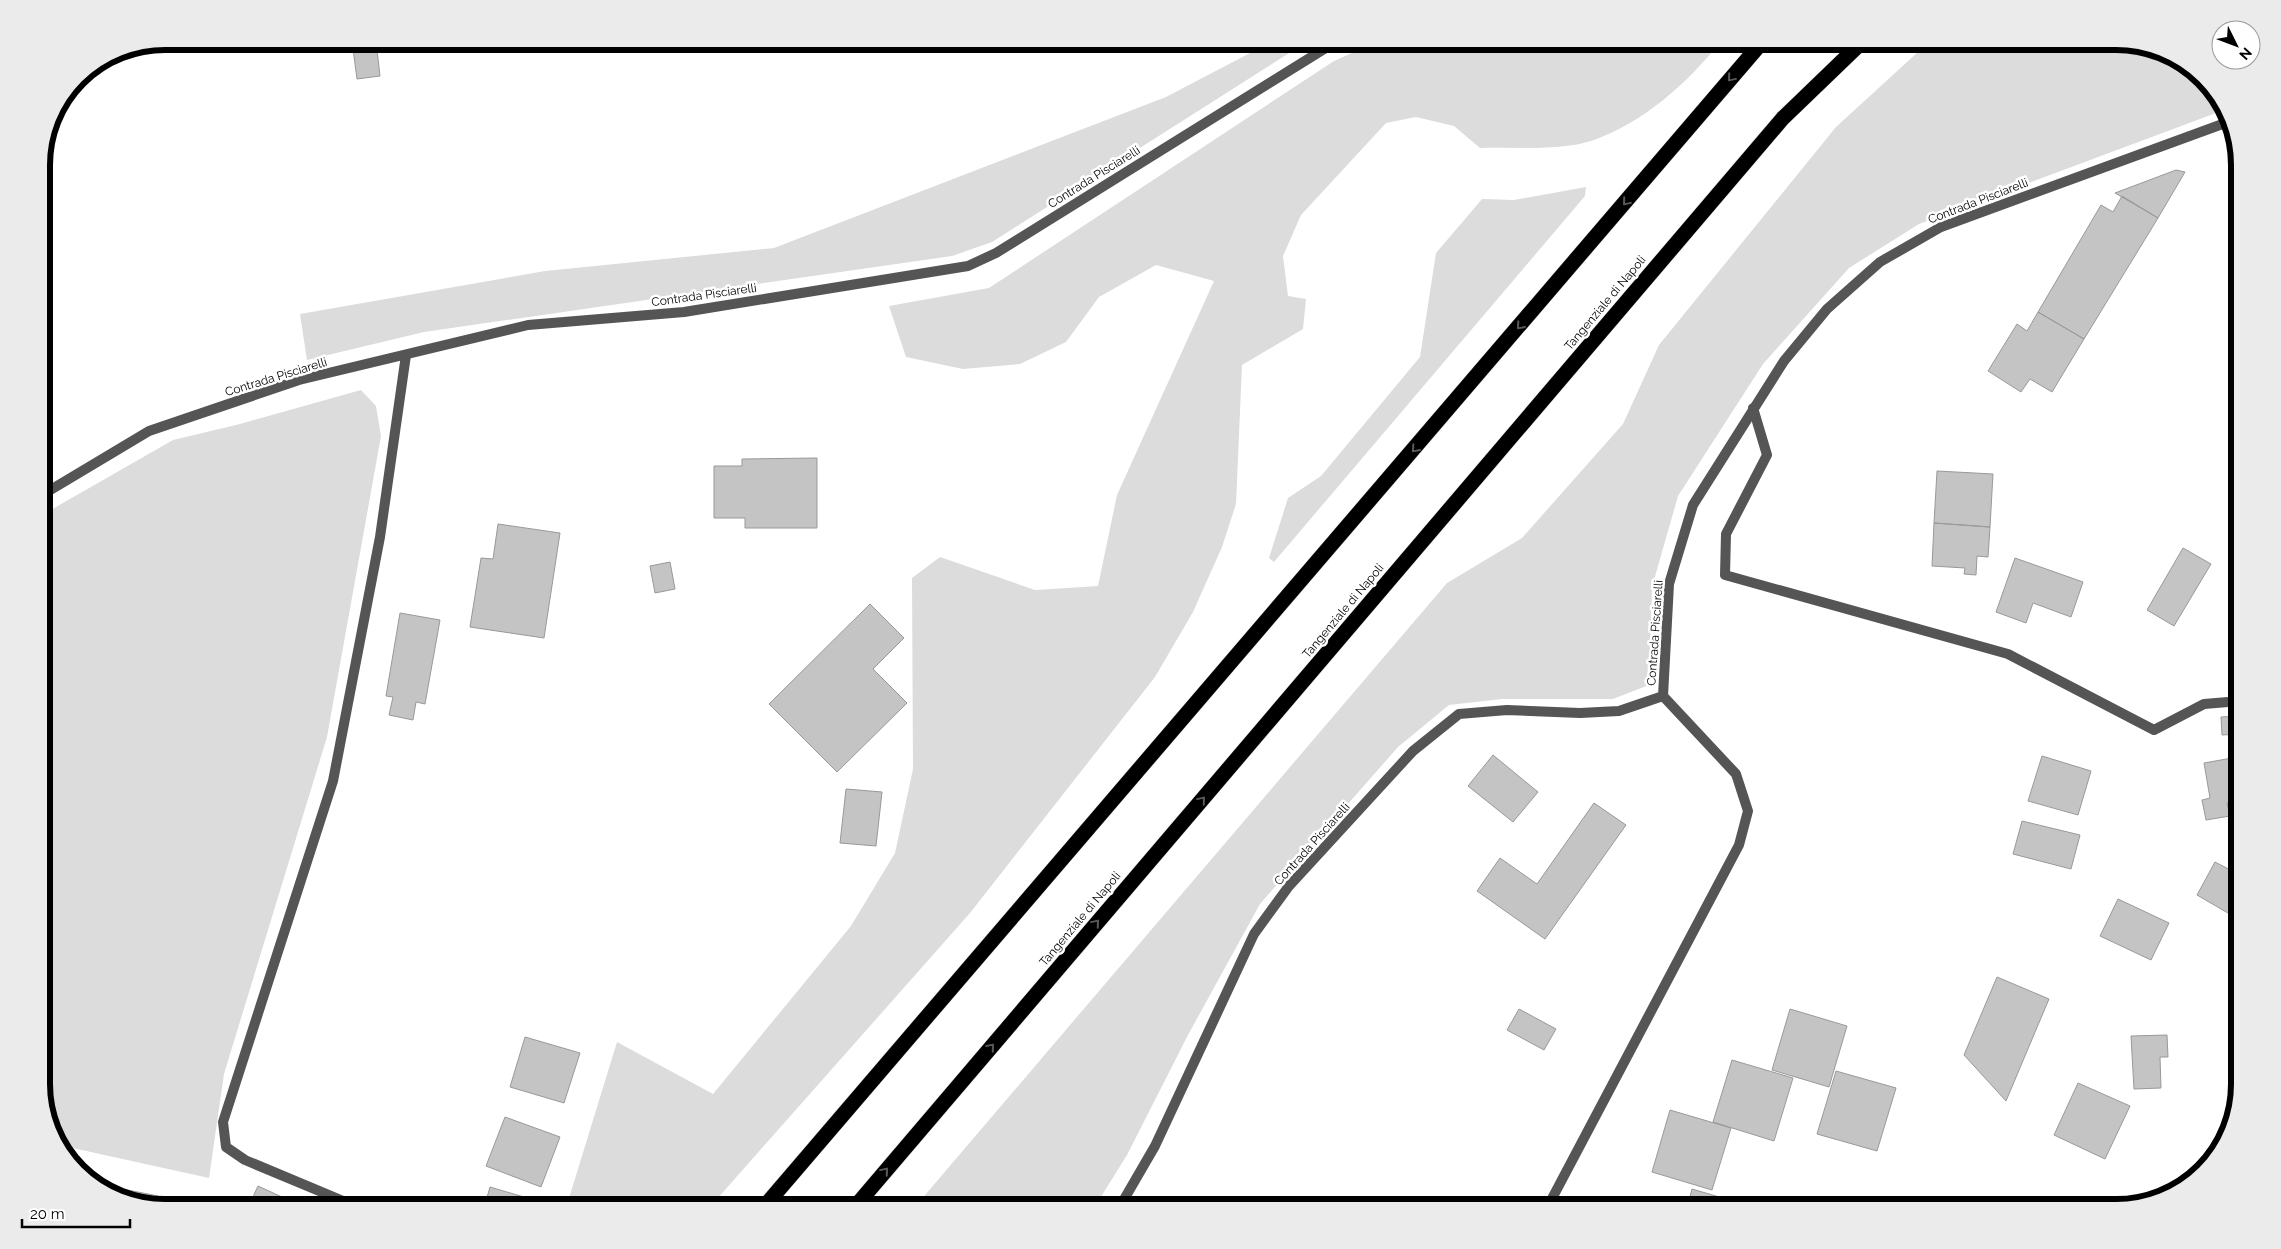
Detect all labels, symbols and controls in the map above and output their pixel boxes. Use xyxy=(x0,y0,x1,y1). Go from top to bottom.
north arrow xyxy=(2211,20,2261,70)
text: N xyxy=(2236,44,2255,63)
one-way arrow xyxy=(1728,73,1737,82)
street label: Contrada Pisciarelli xyxy=(1045,143,1143,211)
street label: Contrada Pisciarelli xyxy=(1926,175,2030,227)
one-way arrow xyxy=(1623,196,1632,205)
street label: Tangenziale di Napoli xyxy=(1561,253,1649,353)
street label: Contrada Pisciarelli xyxy=(651,281,757,309)
one-way arrow xyxy=(1517,320,1526,329)
street label: Contrada Pisciarelli xyxy=(223,355,329,399)
one-way arrow xyxy=(1411,443,1420,452)
street label: Tangenziale di Napoli xyxy=(1299,561,1387,661)
street label: Contrada Pisciarelli xyxy=(1644,580,1666,686)
one-way arrow xyxy=(1196,796,1205,805)
street label: Contrada Pisciarelli xyxy=(1271,800,1353,888)
street label: Tangenziale di Napoli xyxy=(1036,869,1124,969)
one-way arrow xyxy=(1090,920,1099,929)
one-way arrow xyxy=(985,1044,993,1053)
one-way arrow xyxy=(880,1167,889,1176)
scale bar xyxy=(22,1196,130,1228)
text: 20 m xyxy=(30,1205,65,1223)

